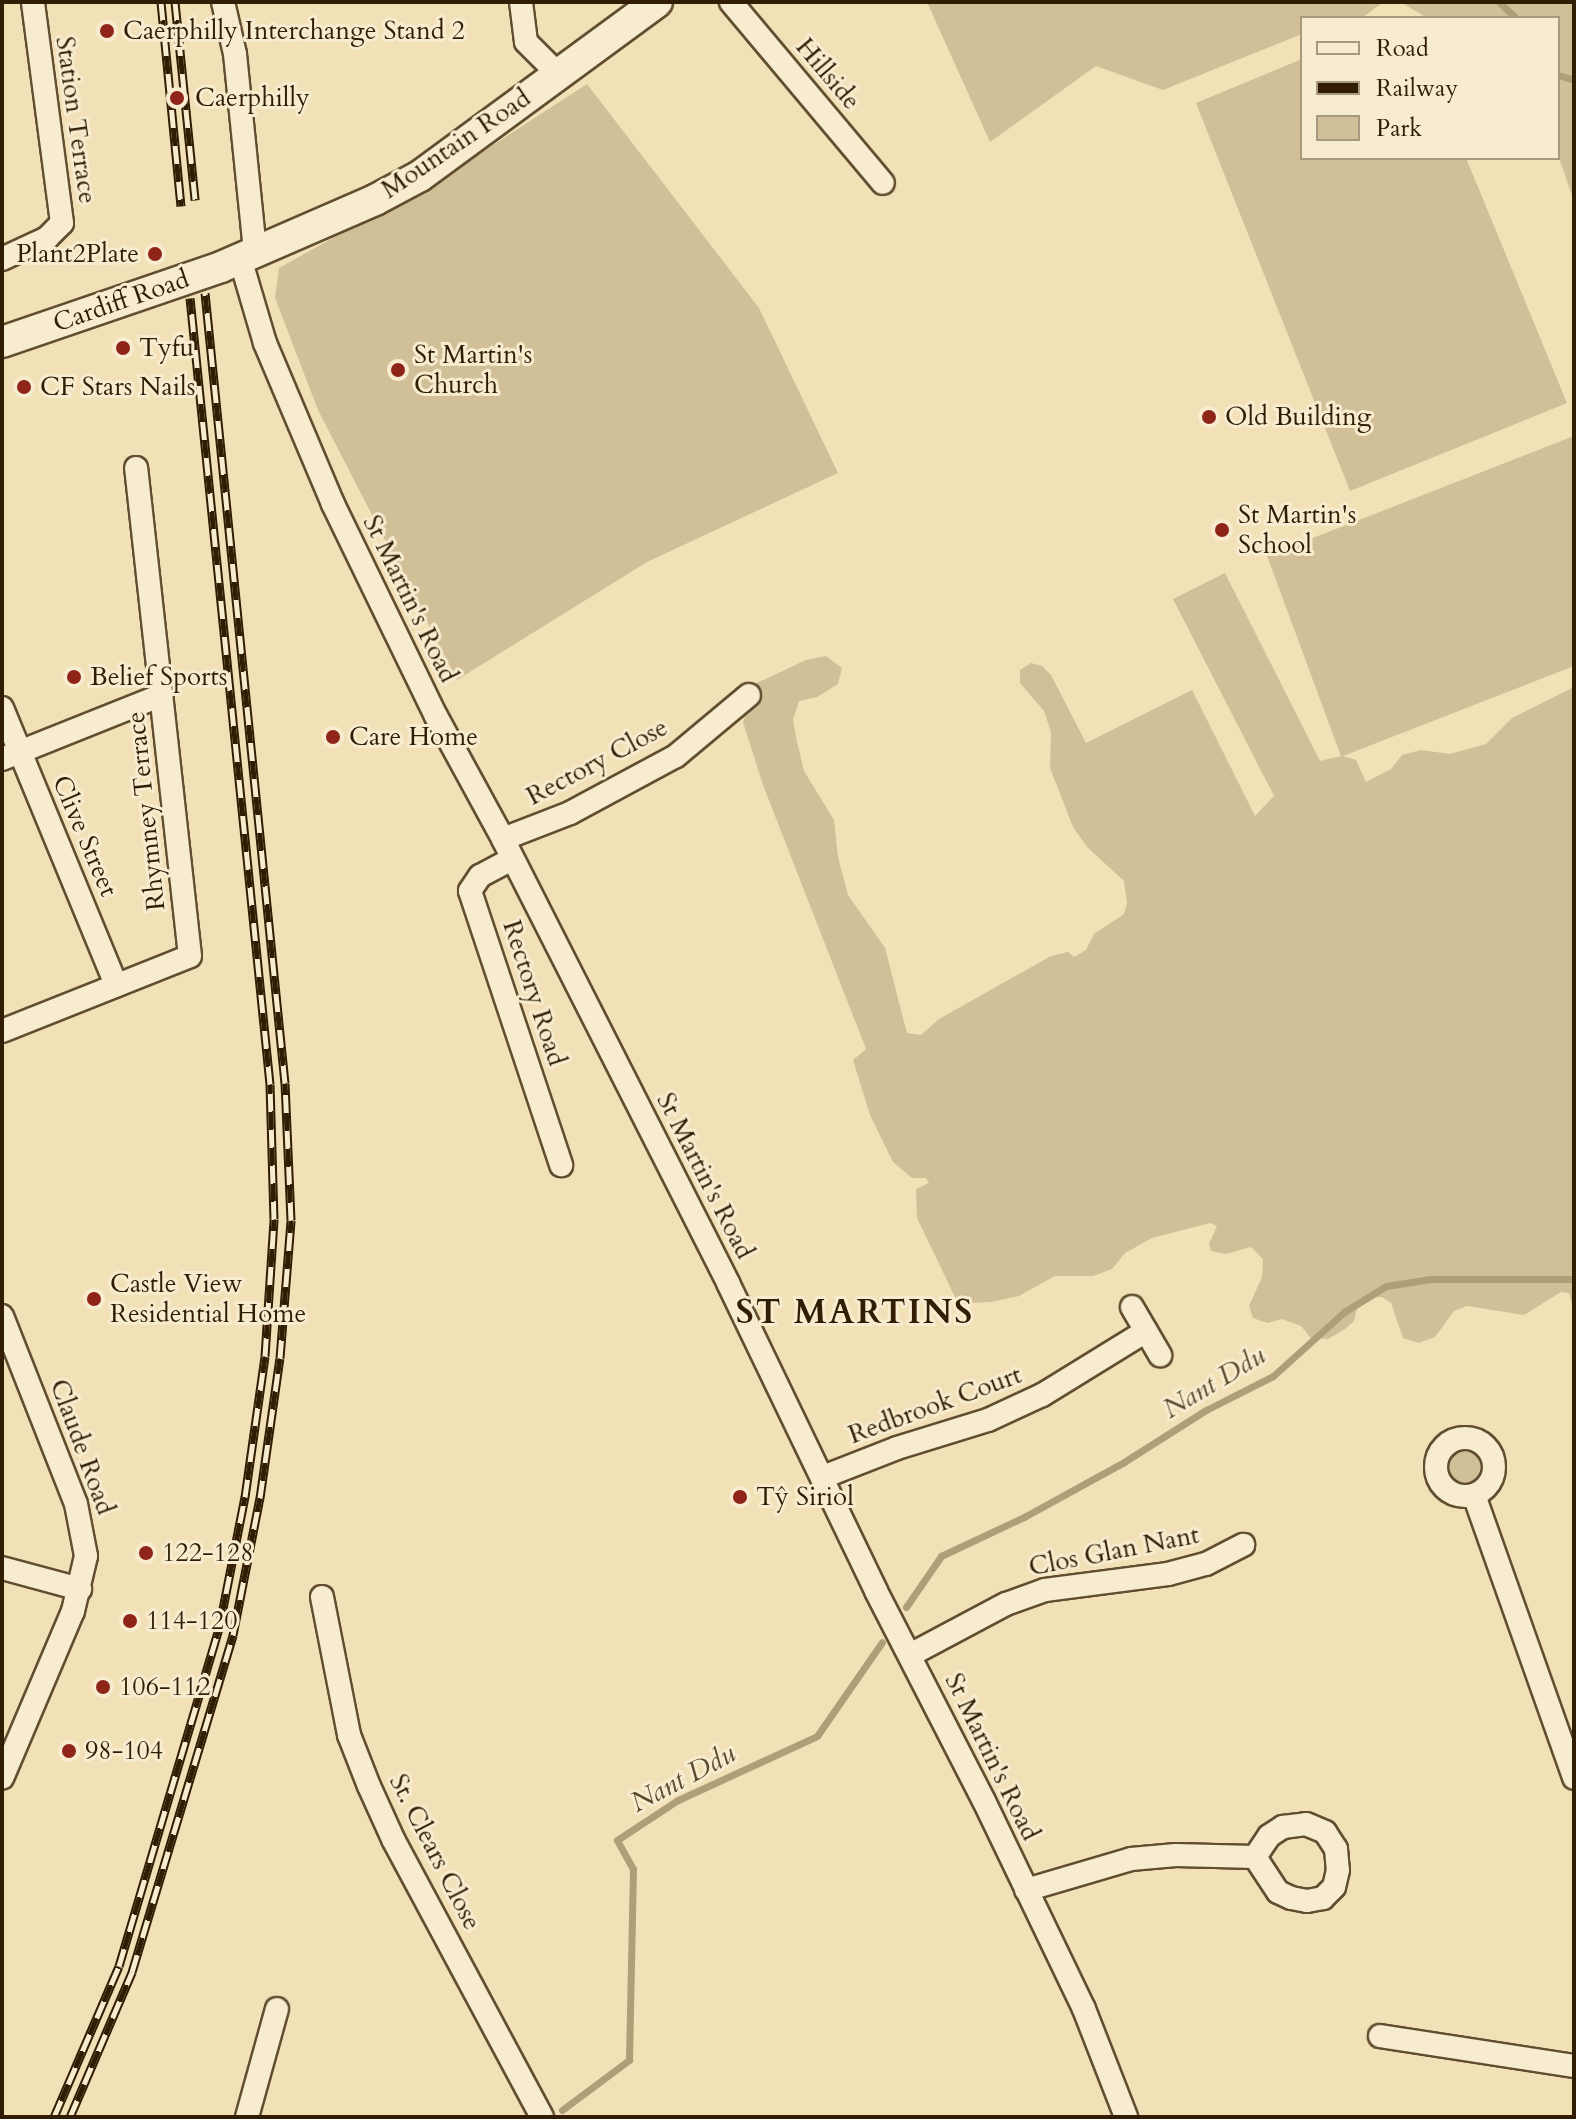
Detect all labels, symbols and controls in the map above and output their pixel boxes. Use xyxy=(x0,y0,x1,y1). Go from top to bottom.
place label: Caerphilly Interchange Stand 2 xyxy=(123,15,465,47)
legend xyxy=(1300,16,1560,160)
marker: Caerphilly Interchange Stand 2 xyxy=(98,22,116,40)
street label: Hillside xyxy=(789,32,867,116)
text: Road xyxy=(1376,32,1429,65)
street label: Station Terrace xyxy=(49,34,103,206)
text: Railway xyxy=(1376,72,1458,105)
place label: Caerphilly xyxy=(195,82,310,114)
street label: Mountain Road xyxy=(375,83,537,205)
marker: Caerphilly xyxy=(166,87,188,109)
text: Park xyxy=(1376,112,1422,145)
place label: Plant2Plate xyxy=(16,238,139,270)
marker: Plant2Plate xyxy=(146,245,164,263)
street label: Cardiff Road xyxy=(49,263,193,339)
place label: Tyfu xyxy=(139,332,194,364)
marker: Tyfu xyxy=(114,339,132,357)
place label: St Martin's Church xyxy=(414,339,532,400)
marker: St Martin's Church xyxy=(389,361,407,379)
place label: CF Stars Nails xyxy=(40,371,195,403)
marker: CF Stars Nails xyxy=(15,378,33,396)
place label: Old Building xyxy=(1225,401,1371,433)
marker: Old Building xyxy=(1200,408,1218,426)
place label: St Martin's School xyxy=(1238,499,1356,560)
street label: St Martin's Road xyxy=(356,510,464,688)
marker: St Martin's School xyxy=(1213,521,1231,539)
place label: Belief Sports xyxy=(90,661,227,693)
marker: Belief Sports xyxy=(65,668,83,686)
street label: Rhymney Terrace xyxy=(120,710,172,912)
street label: Rectory Close xyxy=(521,712,673,812)
place label: Care Home xyxy=(349,721,478,753)
marker: Care Home xyxy=(324,728,342,746)
street label: Clive Street xyxy=(46,771,124,901)
street label: Rectory Road xyxy=(496,916,572,1070)
street label: St Martin's Road xyxy=(650,1088,760,1264)
place label: Castle View Residential Home xyxy=(110,1268,306,1330)
marker: Castle View Residential Home xyxy=(85,1290,103,1308)
district label: ST MARTINS xyxy=(736,1293,974,1333)
water label: Nant Ddu xyxy=(1156,1338,1272,1426)
street label: Redbrook Court xyxy=(844,1359,1026,1451)
street label: Claude Road xyxy=(43,1375,121,1519)
place label: Tŷ Siriol xyxy=(756,1481,854,1513)
marker: Tŷ Siriol xyxy=(731,1488,749,1506)
street label: Clos Glan Nant xyxy=(1026,1519,1202,1583)
place label: 122-128 xyxy=(162,1537,253,1569)
marker: 122-128 xyxy=(137,1544,155,1562)
place label: 114-120 xyxy=(146,1605,237,1637)
marker: 114-120 xyxy=(121,1612,139,1630)
street label: St Martin's Road xyxy=(938,1668,1046,1846)
place label: 106-112 xyxy=(119,1671,210,1703)
marker: 106-112 xyxy=(94,1678,112,1696)
place label: 98-104 xyxy=(85,1735,163,1767)
water label: Nant Ddu xyxy=(625,1736,741,1820)
marker: 98-104 xyxy=(60,1742,78,1760)
street label: St. Clears Close xyxy=(382,1769,488,1935)

